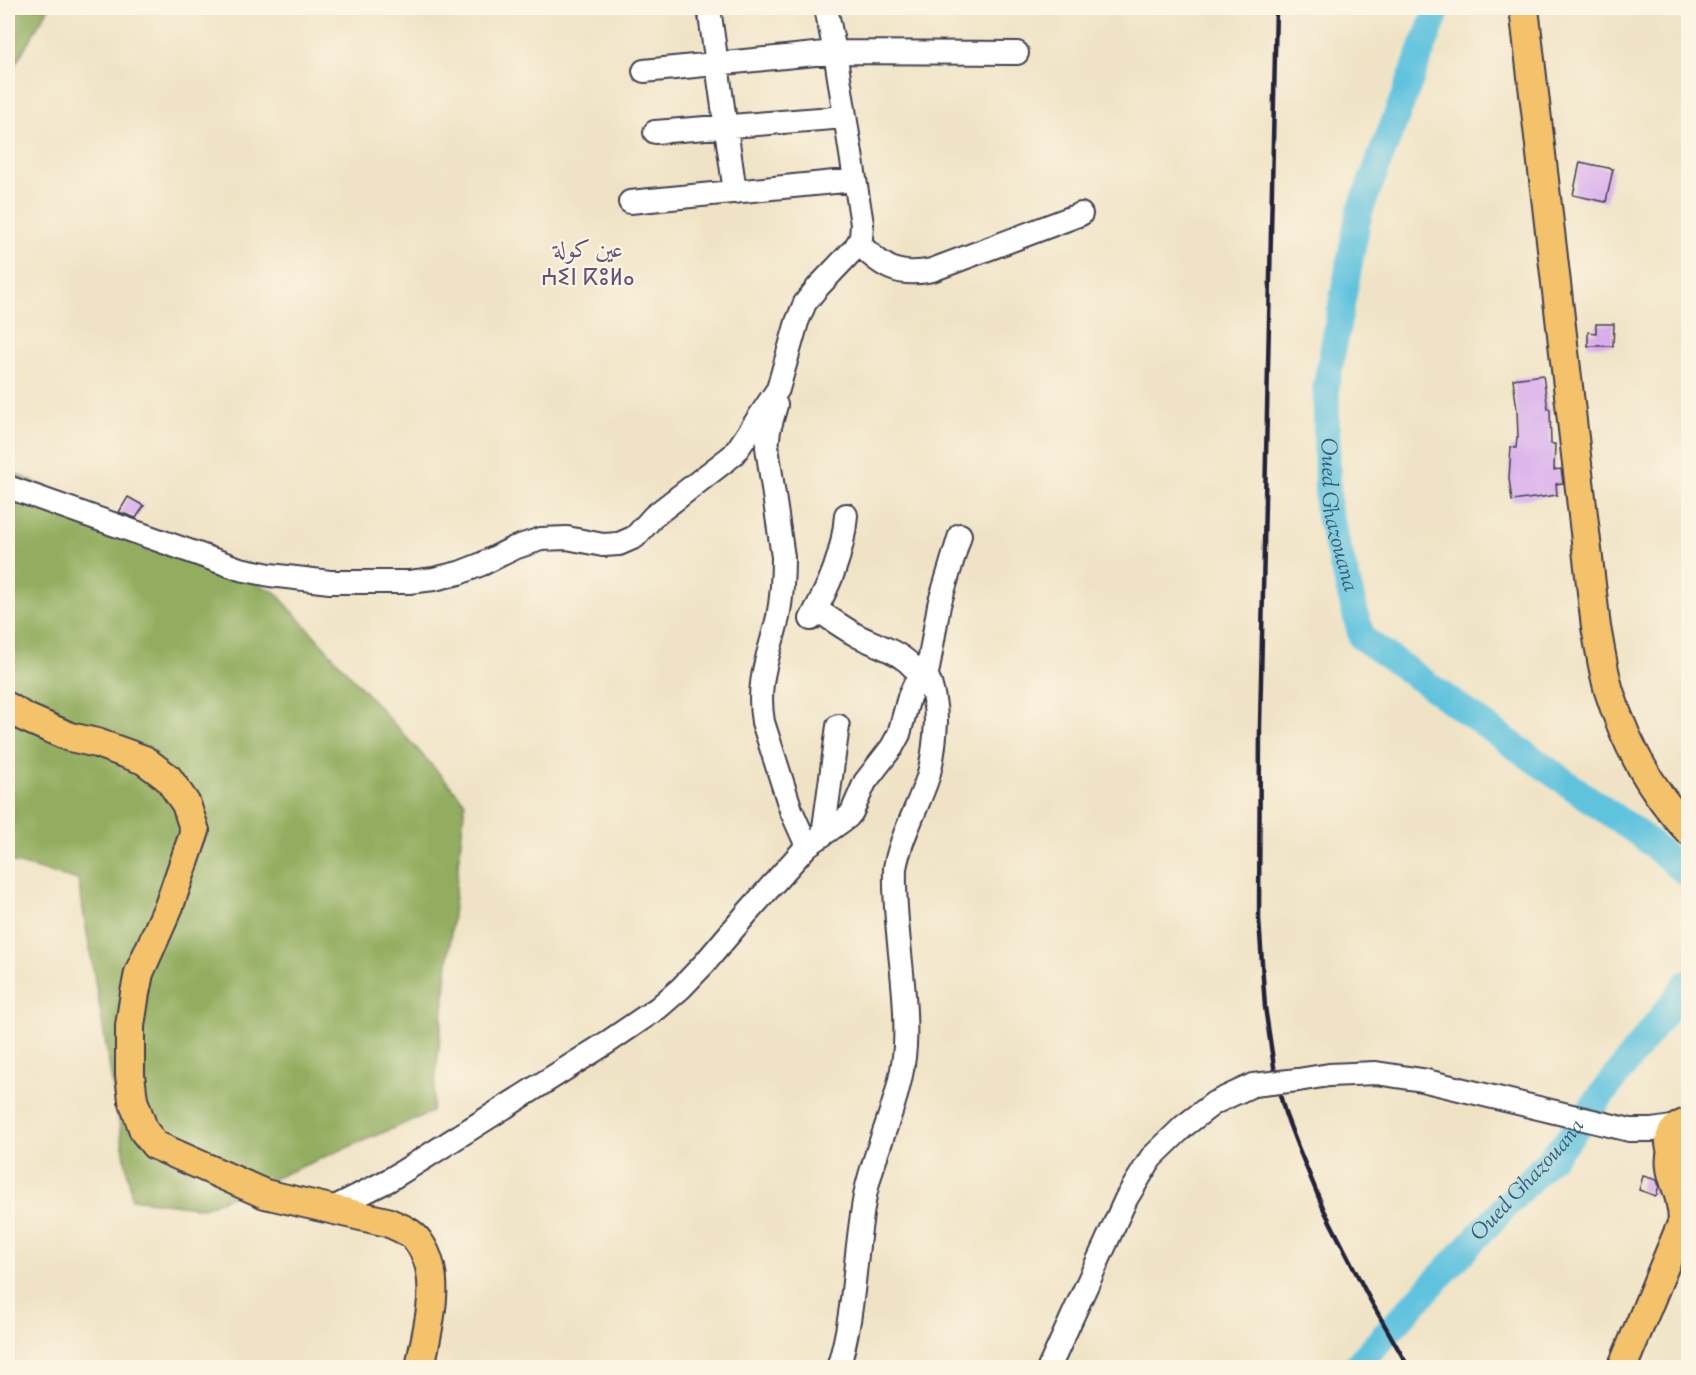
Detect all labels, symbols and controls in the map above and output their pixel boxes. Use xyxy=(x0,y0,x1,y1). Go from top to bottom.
district label: عين كولة ⵄⵉⵏ ⴽⵓⵍⴰ xyxy=(541,234,635,296)
water label: Oued Ghazouana xyxy=(1311,438,1365,596)
water label: Oued Ghazouana xyxy=(1464,1113,1593,1249)

